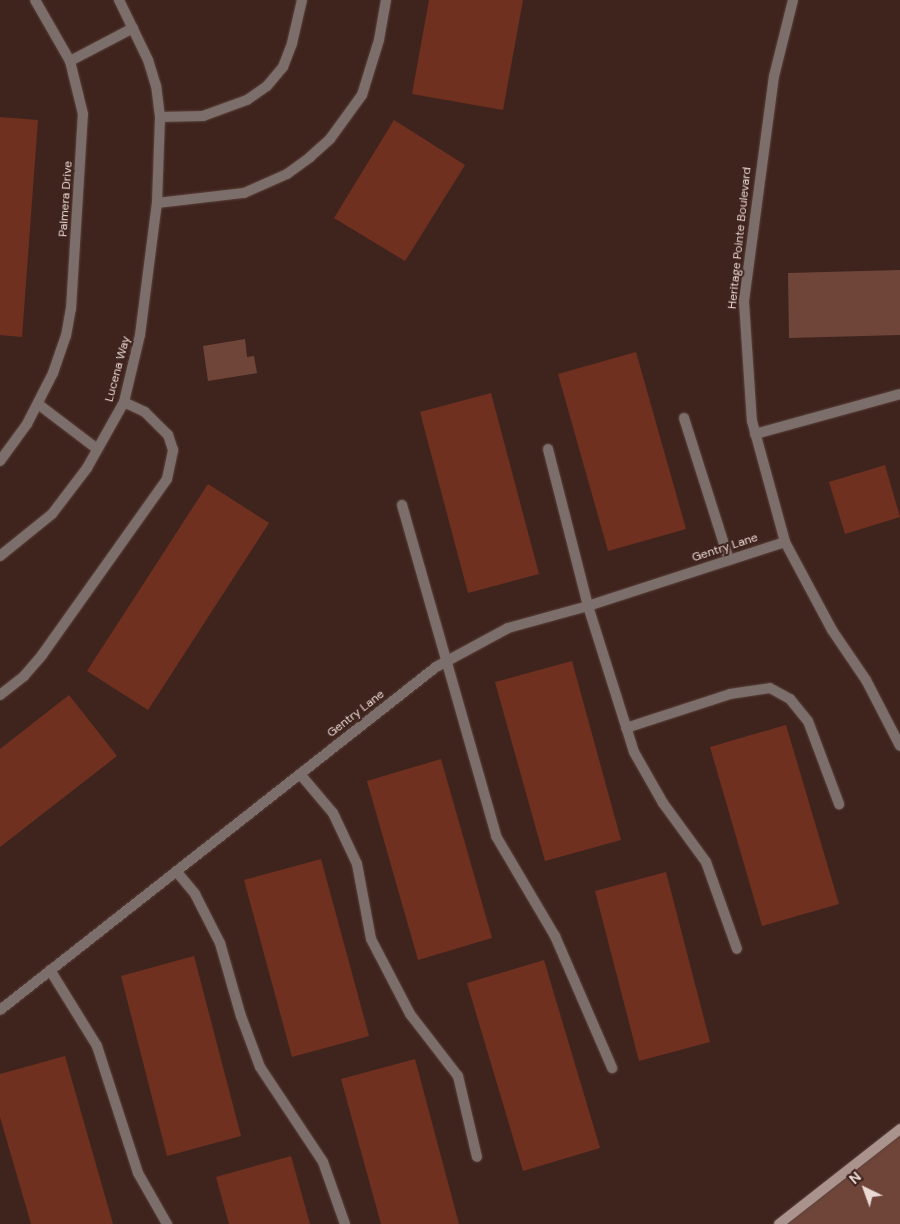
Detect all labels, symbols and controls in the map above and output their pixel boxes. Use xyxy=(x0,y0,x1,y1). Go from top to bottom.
street label: Palmera Drive xyxy=(56,161,76,237)
street label: Heritage Pointe Boulevard xyxy=(725,166,755,310)
street label: Lucena Way xyxy=(102,335,134,403)
street label: Gentry Lane xyxy=(690,531,760,565)
street label: Gentry Lane xyxy=(325,687,387,741)
north arrow xyxy=(840,1164,890,1214)
text: N xyxy=(845,1168,865,1188)

